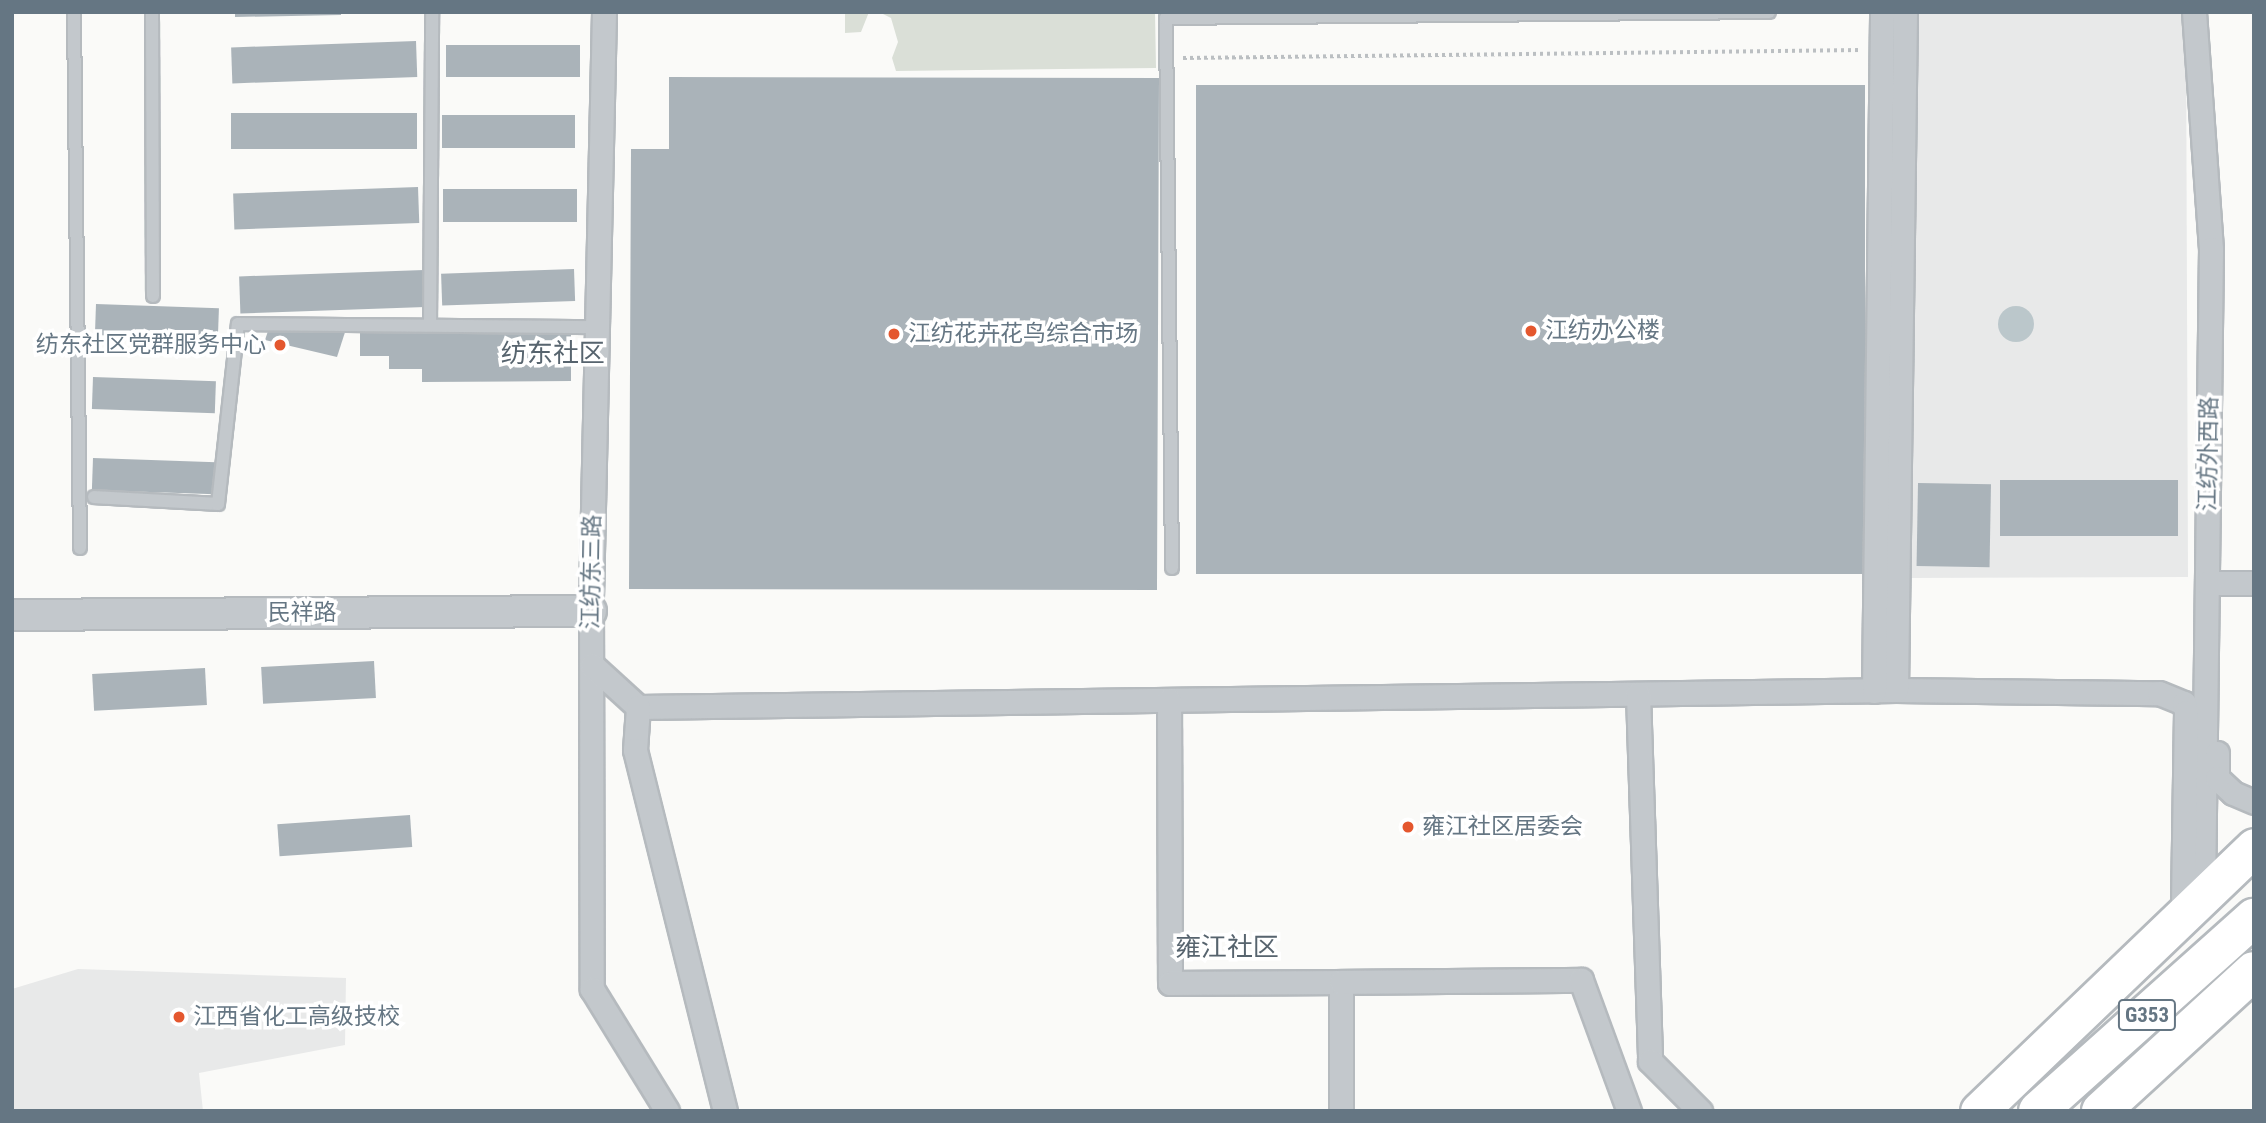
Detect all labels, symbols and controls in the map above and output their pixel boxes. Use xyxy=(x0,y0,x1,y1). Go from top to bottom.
place label: 江纺办公楼 xyxy=(1545,317,1660,345)
place label: 江纺花卉花鸟综合市场 xyxy=(908,320,1138,348)
marker: 江纺办公楼 xyxy=(1523,323,1539,339)
marker: 江纺花卉花鸟综合市场 xyxy=(886,326,902,342)
place label: 纺东社区党群服务中心 xyxy=(36,331,266,359)
marker: 纺东社区党群服务中心 xyxy=(272,337,288,353)
district label: 纺东社区 xyxy=(501,338,605,370)
street label: 江纺外西路 xyxy=(2194,396,2224,512)
street label: 江纺东三路 xyxy=(577,514,607,630)
street label: 民祥路 xyxy=(268,599,336,627)
place label: 雍江社区居委会 xyxy=(1422,813,1583,841)
marker: 雍江社区居委会 xyxy=(1400,819,1416,835)
district label: 雍江社区 xyxy=(1175,932,1279,964)
road number: G353 xyxy=(2117,998,2177,1032)
place label: 江西省化工高级技校 xyxy=(193,1003,400,1031)
marker: 江西省化工高级技校 xyxy=(171,1009,187,1025)

